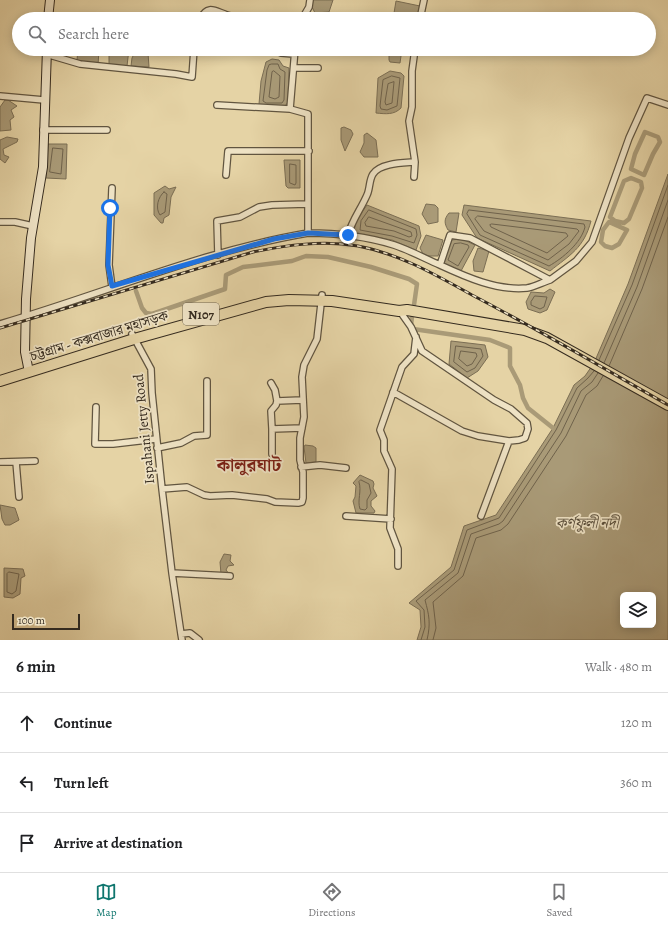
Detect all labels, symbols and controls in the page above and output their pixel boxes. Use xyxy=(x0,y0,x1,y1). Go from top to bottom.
search box xyxy=(12,12,656,56)
icon: search xyxy=(26,23,48,45)
text: Search here xyxy=(58,24,129,44)
route start xyxy=(101,199,119,217)
route end xyxy=(339,226,357,244)
road number: N107 xyxy=(183,303,219,325)
street label: চট্টগ্রাম - কক্সবাজার মহাসড়ক xyxy=(27,306,171,366)
street label: Ispahani Jetty Road xyxy=(129,373,159,485)
district label: কালুরঘাট xyxy=(216,453,282,477)
water label: কর্ণফুলী নদী xyxy=(556,513,620,533)
map controls xyxy=(620,592,656,628)
button: layers xyxy=(620,592,656,628)
scale bar xyxy=(12,612,80,631)
text: 100 m xyxy=(18,613,45,628)
text: 6 min xyxy=(16,655,56,678)
text: Walk · 480 m xyxy=(585,658,652,675)
icon: ahead xyxy=(16,712,38,734)
text: Continue xyxy=(54,713,112,733)
text: 120 m xyxy=(621,714,652,731)
icon: left xyxy=(16,772,38,794)
text: Turn left xyxy=(54,773,109,793)
text: 360 m xyxy=(620,774,652,791)
icon: arrive xyxy=(16,832,38,854)
text: Arrive at destination xyxy=(54,833,183,853)
tab: Map xyxy=(95,881,117,920)
tab: Directions xyxy=(308,881,356,920)
tab: Saved xyxy=(546,881,573,920)

